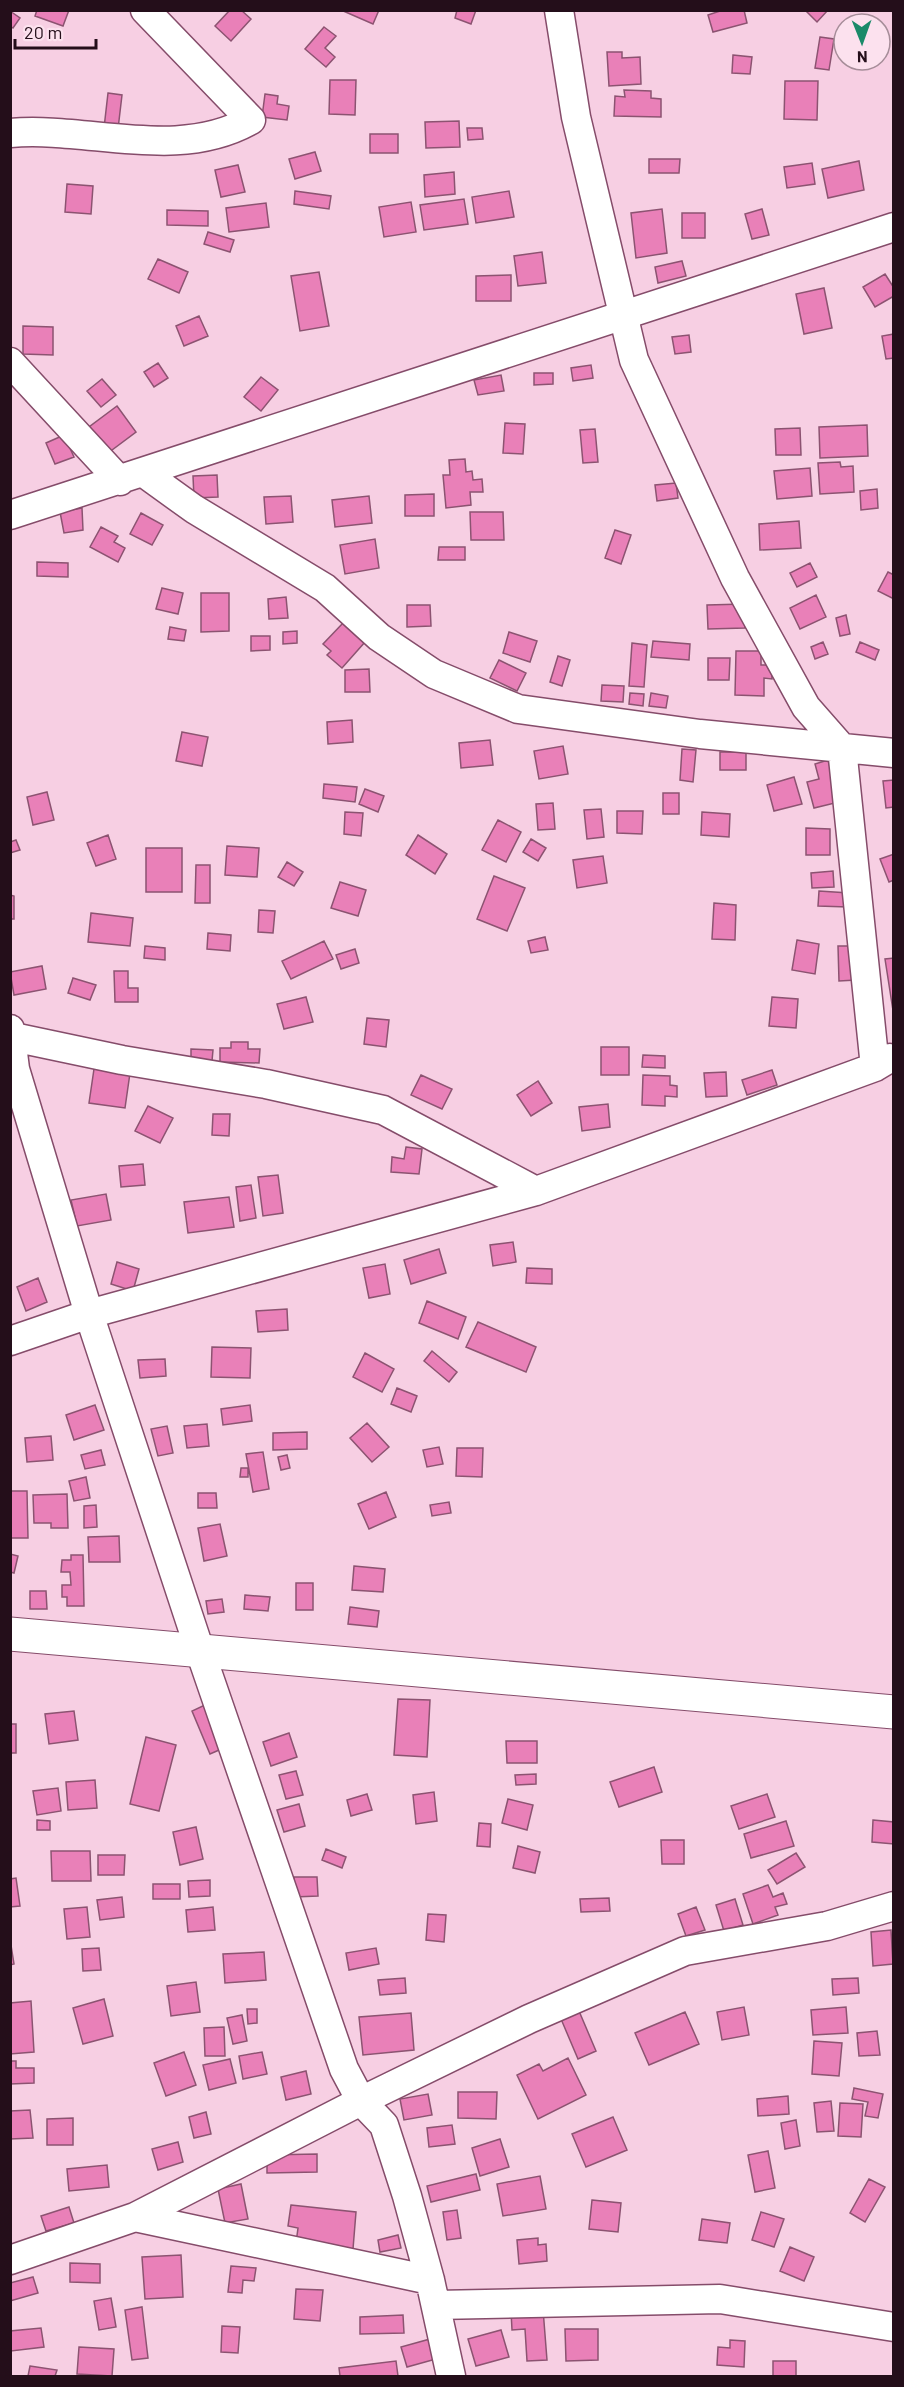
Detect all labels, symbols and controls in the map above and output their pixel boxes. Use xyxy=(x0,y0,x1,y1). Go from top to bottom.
scale bar xyxy=(15,12,96,50)
north arrow xyxy=(832,12,892,72)
text: 20 m xyxy=(24,21,62,43)
text: N xyxy=(857,48,868,67)

